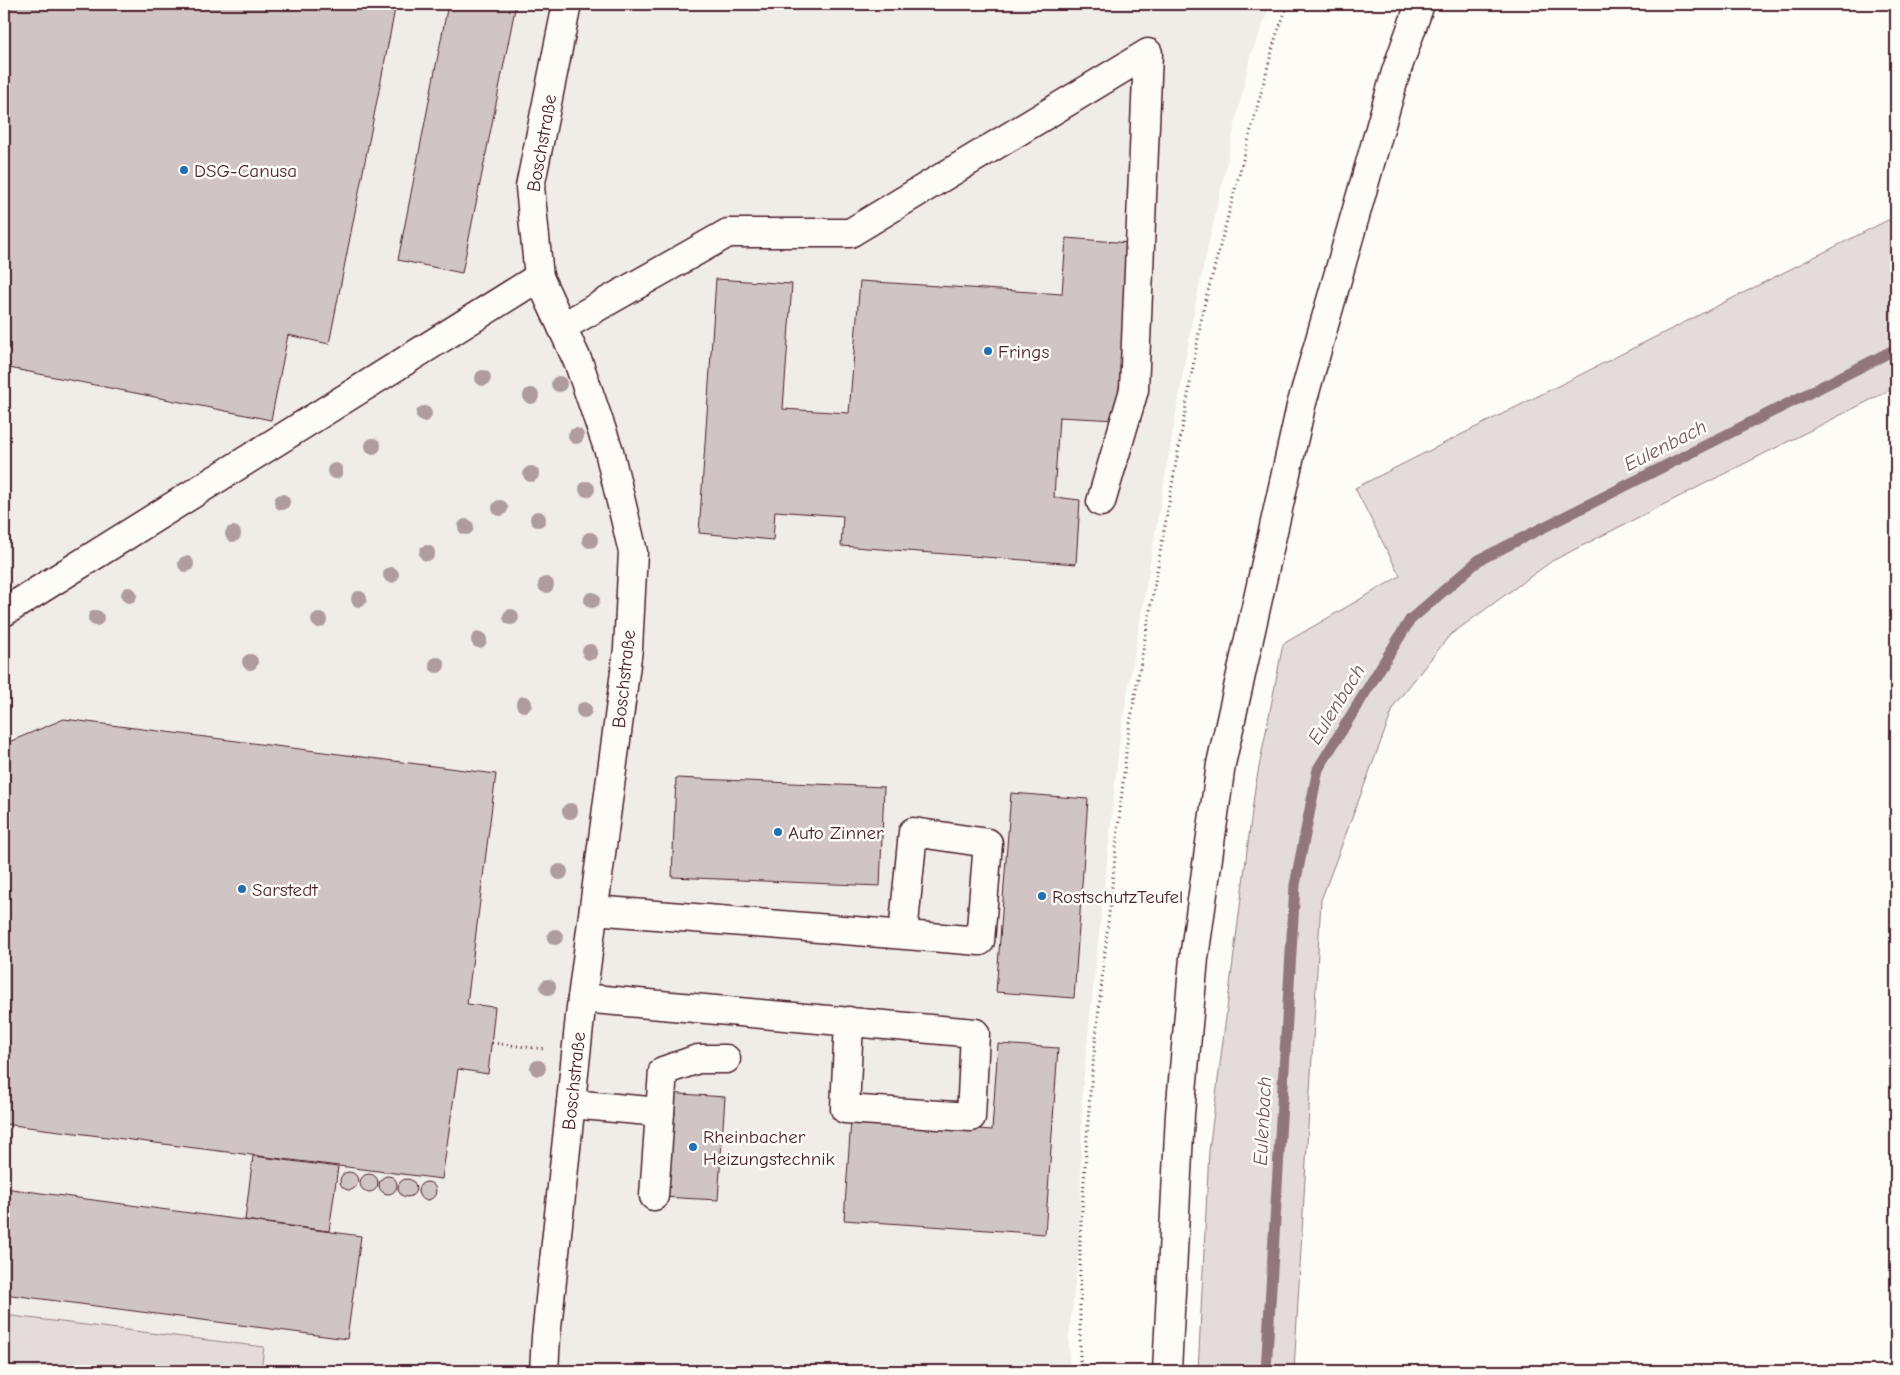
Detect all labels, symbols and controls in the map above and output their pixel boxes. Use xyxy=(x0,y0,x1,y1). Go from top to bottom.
street label: Boschstraße xyxy=(523,93,561,194)
place label: DSG-Canusa xyxy=(194,160,297,182)
marker: DSG-Canusa xyxy=(178,164,190,176)
place label: Frings xyxy=(998,341,1049,363)
marker: Frings xyxy=(982,345,994,357)
water label: Eulenbach xyxy=(1620,415,1710,476)
street label: Boschstraße xyxy=(608,629,640,729)
water label: Eulenbach xyxy=(1303,660,1370,748)
place label: Auto Zinner xyxy=(788,822,884,844)
marker: Auto Zinner xyxy=(772,826,784,838)
place label: Sarstedt xyxy=(252,879,318,901)
marker: Sarstedt xyxy=(236,883,248,895)
place label: RostschutzTeufel xyxy=(1052,886,1183,908)
marker: RostschutzTeufel xyxy=(1036,890,1048,902)
street label: Boschstraße xyxy=(558,1031,590,1131)
water label: Eulenbach xyxy=(1249,1076,1276,1166)
place label: Rheinbacher Heizungstechnik xyxy=(703,1126,836,1170)
marker: Rheinbacher Heizungstechnik xyxy=(687,1141,699,1153)

